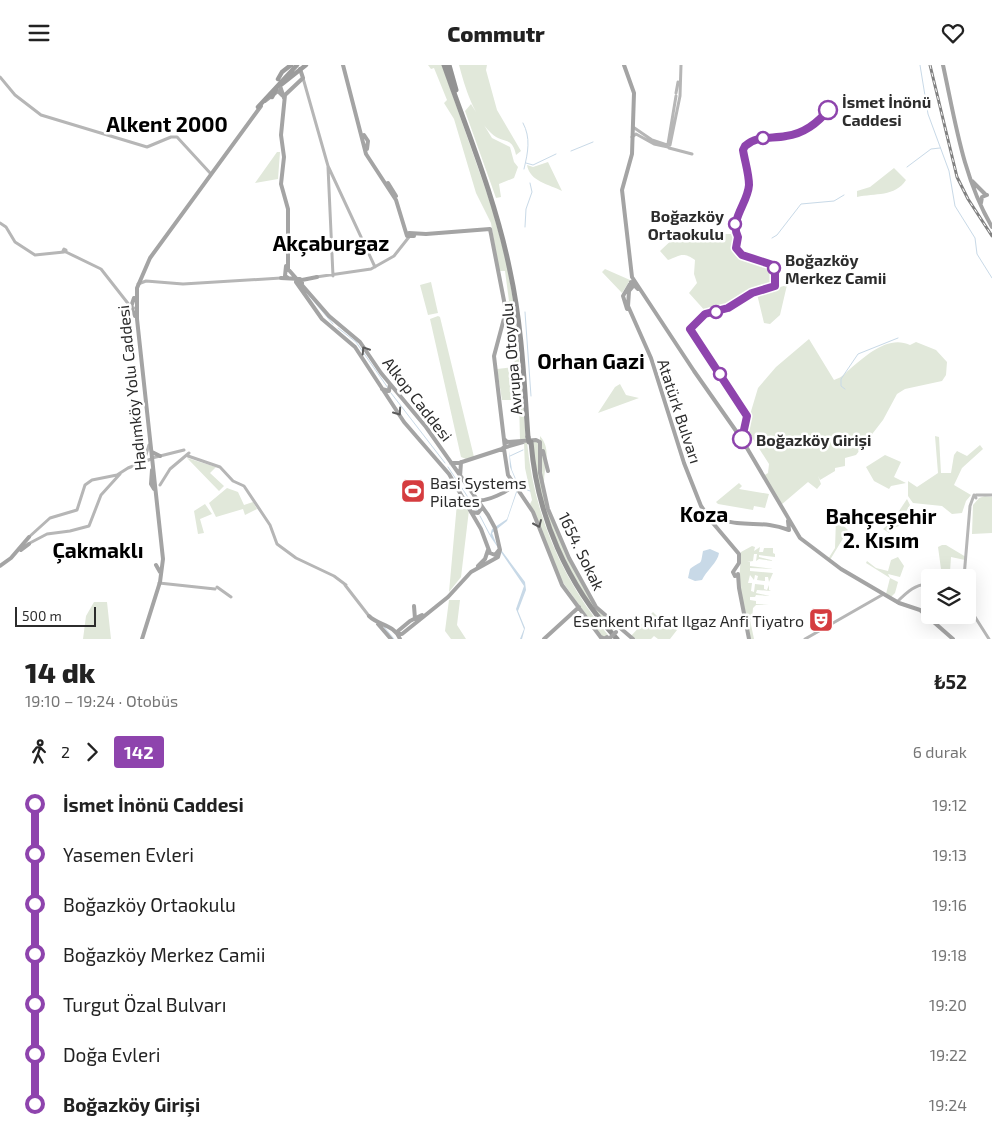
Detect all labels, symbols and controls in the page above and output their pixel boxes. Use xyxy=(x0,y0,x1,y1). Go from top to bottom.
icon: menu xyxy=(25,19,53,47)
icon: heart xyxy=(939,19,967,47)
text: Commutr xyxy=(447,20,545,46)
place label: İsmet İnönü Caddesi xyxy=(842,92,931,129)
marker: İsmet İnönü Caddesi xyxy=(818,100,838,120)
district label: Alkent 2000 xyxy=(106,111,228,136)
unlabelled marker xyxy=(756,131,770,145)
place label: Boğazköy Ortaokulu xyxy=(648,206,724,243)
marker: Boğazköy Ortaokulu xyxy=(728,217,742,231)
district label: Akçaburgaz xyxy=(273,230,389,257)
place label: Boğazköy Merkez Camii xyxy=(785,250,887,287)
marker: Boğazköy Merkez Camii xyxy=(767,261,781,275)
street label: Avrupa Otoyolu xyxy=(497,302,525,416)
street label: Hadımköy Yolu Caddesi xyxy=(113,304,149,472)
unlabelled marker xyxy=(709,305,723,319)
one-way arrow xyxy=(362,346,372,355)
district label: Orhan Gazi xyxy=(537,348,645,373)
street label: Alkop Caddesi xyxy=(379,353,457,445)
street label: Atatürk Bulvarı xyxy=(654,356,706,466)
unlabelled marker xyxy=(713,367,727,381)
one-way arrow xyxy=(392,407,401,416)
marker: Boğazköy Girişi xyxy=(732,429,752,449)
place label: Boğazköy Girişi xyxy=(756,430,872,451)
place label: Basi Systems Pilates xyxy=(430,473,527,510)
sports icon: Basi Systems Pilates xyxy=(400,478,426,504)
district label: Koza xyxy=(680,501,728,526)
district label: Bahçeşehir 2. Kısım xyxy=(826,503,936,552)
street label: 1654. Sokak xyxy=(555,509,609,593)
one-way arrow xyxy=(532,519,543,528)
district label: Çakmaklı xyxy=(53,537,143,564)
map controls xyxy=(921,569,976,624)
button: layers xyxy=(921,569,976,624)
scale bar xyxy=(15,604,96,627)
text: 500 m xyxy=(22,607,62,624)
theatre icon: Esenkent Rıfat Ilgaz Anfi Tiyatro xyxy=(808,607,834,633)
place label: Esenkent Rıfat Ilgaz Anfi Tiyatro xyxy=(573,611,804,630)
text: 14 dk xyxy=(25,655,95,689)
text: ₺52 xyxy=(934,670,967,693)
text: 19:10 – 19:24 · Otobüs xyxy=(25,691,178,710)
icon: walk xyxy=(25,738,53,766)
icon: forward xyxy=(78,738,106,766)
text: 142 xyxy=(124,741,154,763)
text: 2 xyxy=(61,742,70,761)
text: 6 durak xyxy=(913,742,967,761)
text: İsmet İnönü Caddesi xyxy=(63,793,244,816)
text: 19:12 xyxy=(932,795,967,814)
text: Yasemen Evleri xyxy=(63,843,194,866)
text: 19:13 xyxy=(932,845,967,864)
text: Boğazköy Ortaokulu xyxy=(63,893,236,916)
text: 19:16 xyxy=(932,895,967,914)
text: Boğazköy Merkez Camii xyxy=(63,943,266,966)
text: 19:18 xyxy=(932,945,967,964)
text: Turgut Özal Bulvarı xyxy=(63,993,226,1016)
text: 19:20 xyxy=(929,995,967,1014)
text: Doğa Evleri xyxy=(63,1043,161,1066)
text: 19:22 xyxy=(930,1045,967,1064)
text: Boğazköy Girişi xyxy=(63,1093,200,1116)
text: 19:24 xyxy=(929,1095,967,1114)

